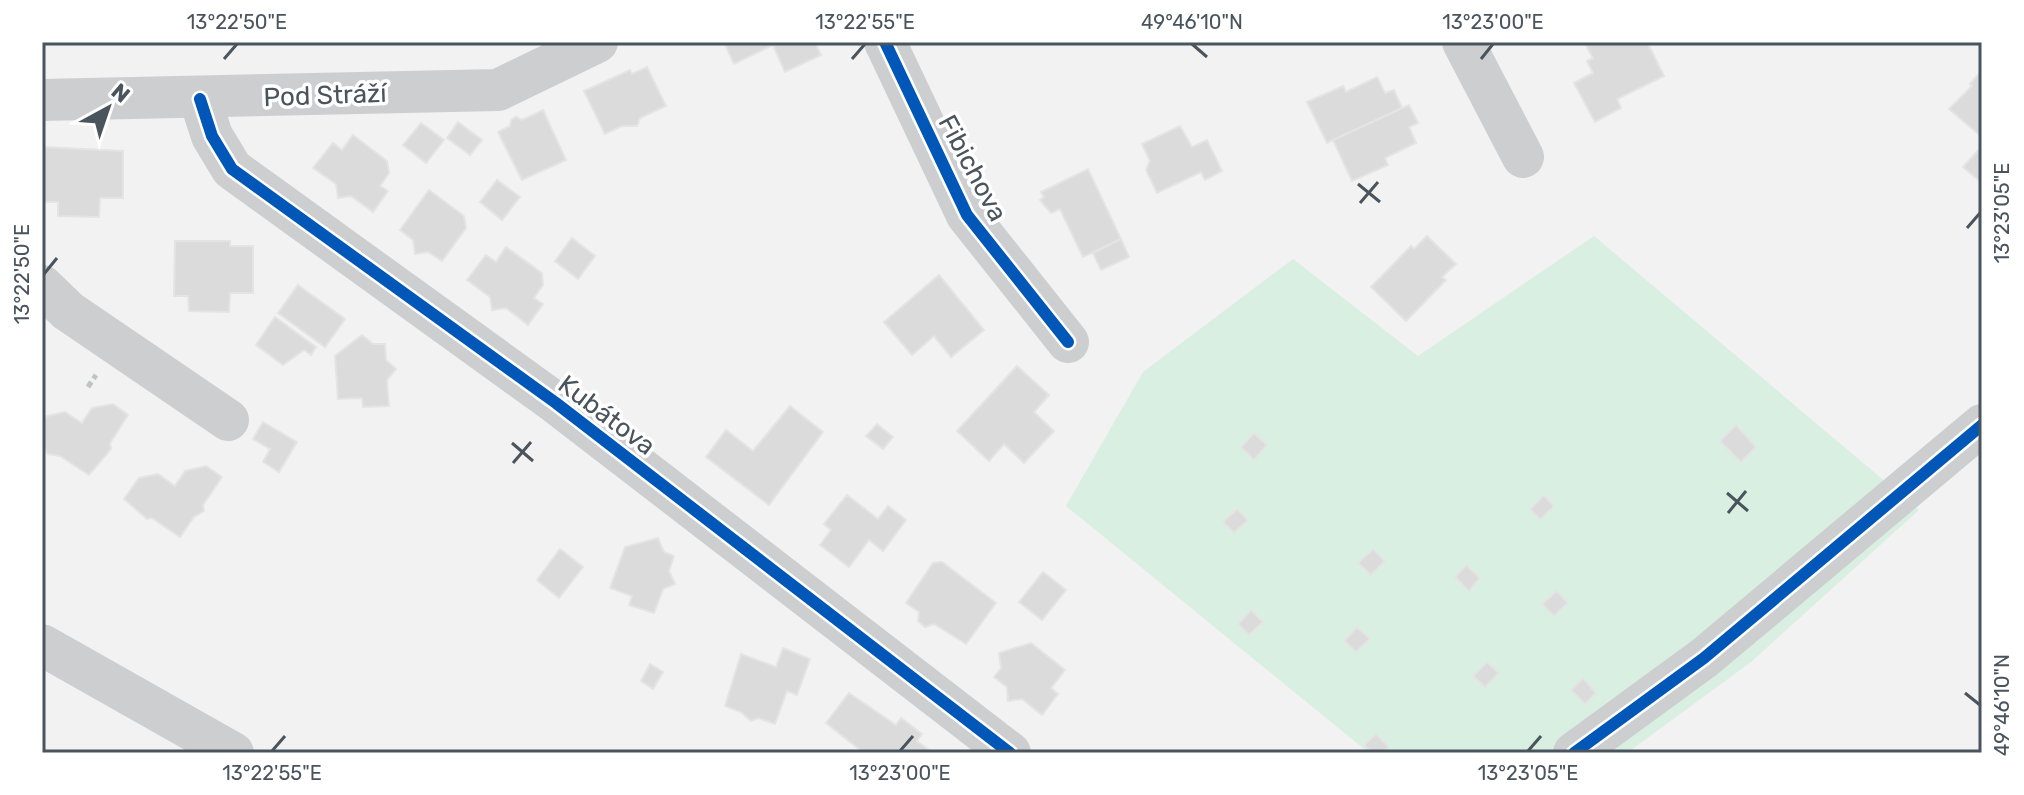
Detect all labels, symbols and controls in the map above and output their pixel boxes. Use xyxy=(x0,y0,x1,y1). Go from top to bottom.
text: 13°22'50"E xyxy=(187,10,287,34)
text: 13°22'55"E xyxy=(815,10,915,34)
text: 49°46'10"N xyxy=(1141,10,1243,34)
text: 13°23'00"E xyxy=(1442,10,1544,34)
north arrow xyxy=(68,68,148,148)
text: N xyxy=(106,78,135,108)
street label: Pod Stráží xyxy=(263,78,389,113)
street label: Fibichova xyxy=(932,110,1013,227)
text: 13°23'05"E xyxy=(1990,163,2014,263)
text: 13°22'50"E xyxy=(10,224,34,324)
street label: Kubátova xyxy=(552,369,661,462)
text: 49°46'10"N xyxy=(1990,654,2014,756)
text: 13°22'55"E xyxy=(222,761,322,785)
text: 13°23'00"E xyxy=(849,761,951,785)
text: 13°23'05"E xyxy=(1478,761,1578,785)

